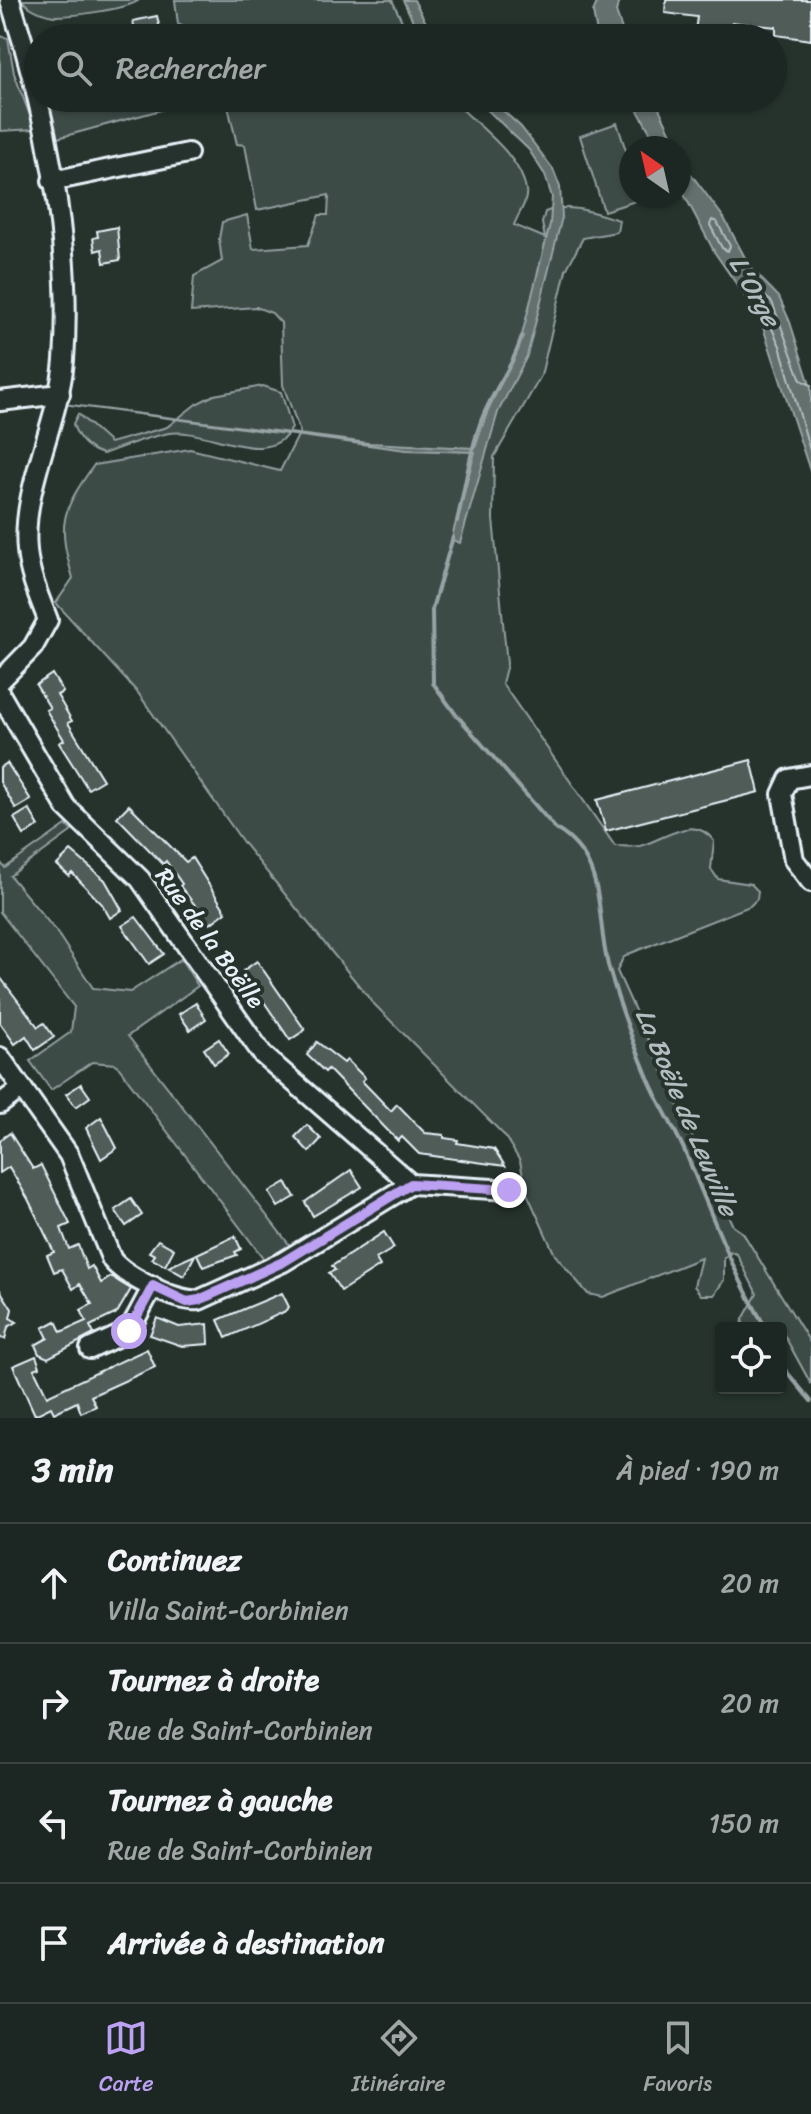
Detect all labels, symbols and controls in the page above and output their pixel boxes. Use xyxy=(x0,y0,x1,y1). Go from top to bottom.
search box xyxy=(24,24,787,112)
text: Rechercher xyxy=(116,41,266,95)
icon: search xyxy=(52,46,96,90)
north arrow xyxy=(619,136,691,208)
water label: L'Orge xyxy=(717,247,795,338)
street label: Rue de la Boëlle xyxy=(144,858,276,1018)
water label: La Boële de Leuville xyxy=(622,1001,753,1226)
route end xyxy=(491,1172,527,1208)
route start xyxy=(111,1313,147,1349)
map controls xyxy=(715,1322,787,1394)
button: locate xyxy=(715,1322,787,1394)
text: 3 min xyxy=(32,1440,113,1500)
text: À pied · 190 m xyxy=(616,1447,779,1493)
text: Continuez xyxy=(108,1533,242,1587)
text: 20 m xyxy=(721,1560,779,1606)
icon: ahead xyxy=(32,1561,76,1605)
text: Villa Saint-Corbinien xyxy=(108,1587,348,1633)
text: Tournez à droite xyxy=(108,1653,319,1707)
text: 20 m xyxy=(721,1680,779,1726)
icon: right xyxy=(32,1681,76,1725)
text: Rue de Saint-Corbinien xyxy=(108,1707,373,1753)
text: Tournez à gauche xyxy=(108,1773,333,1827)
text: 150 m xyxy=(709,1800,779,1846)
icon: left xyxy=(32,1801,76,1845)
text: Rue de Saint-Corbinien xyxy=(108,1827,373,1873)
text: Arrivée à destination xyxy=(108,1916,385,1970)
icon: arrive xyxy=(32,1921,76,1965)
tab: Carte xyxy=(99,2016,154,2103)
tab: Itinéraire xyxy=(352,2016,446,2103)
tab: Favoris xyxy=(643,2016,712,2103)

